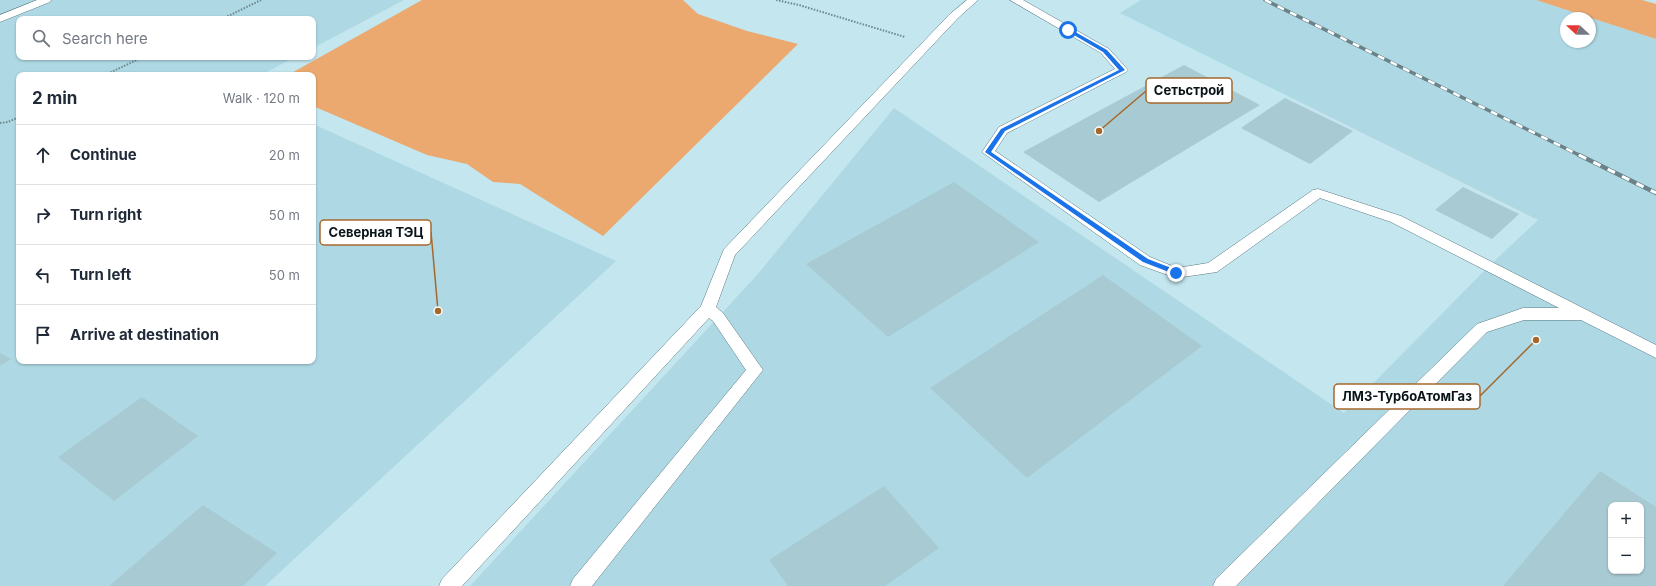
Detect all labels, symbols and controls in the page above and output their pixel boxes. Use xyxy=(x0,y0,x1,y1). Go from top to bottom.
north arrow xyxy=(1560,12,1596,48)
search box xyxy=(16,16,316,60)
route start xyxy=(1059,21,1077,39)
icon: search xyxy=(30,27,52,49)
text: Search here xyxy=(62,29,148,48)
callout: Сетьстрой xyxy=(1146,78,1232,103)
text: Сетьстрой xyxy=(1154,82,1224,98)
text: 2 min xyxy=(32,88,77,108)
text: Walk · 120 m xyxy=(223,90,300,106)
icon: ahead xyxy=(32,144,54,166)
text: Continue xyxy=(70,145,137,164)
text: 20 m xyxy=(269,147,300,163)
icon: right xyxy=(32,204,54,226)
text: Turn right xyxy=(70,205,142,224)
text: 50 m xyxy=(269,207,300,223)
callout: Северная ТЭЦ xyxy=(320,220,431,245)
text: Северная ТЭЦ xyxy=(329,224,423,240)
icon: left xyxy=(32,264,54,286)
route end xyxy=(1167,264,1185,282)
text: Turn left xyxy=(70,265,131,284)
text: 50 m xyxy=(269,267,300,283)
icon: arrive xyxy=(32,324,54,346)
text: Arrive at destination xyxy=(70,325,219,344)
callout: ЛМЗ-ТурбоАтомГаз xyxy=(1334,384,1480,409)
text: ЛМЗ-ТурбоАтомГаз xyxy=(1342,388,1472,404)
map controls xyxy=(1608,502,1644,574)
button: + xyxy=(1608,502,1644,538)
button: − xyxy=(1608,538,1644,574)

